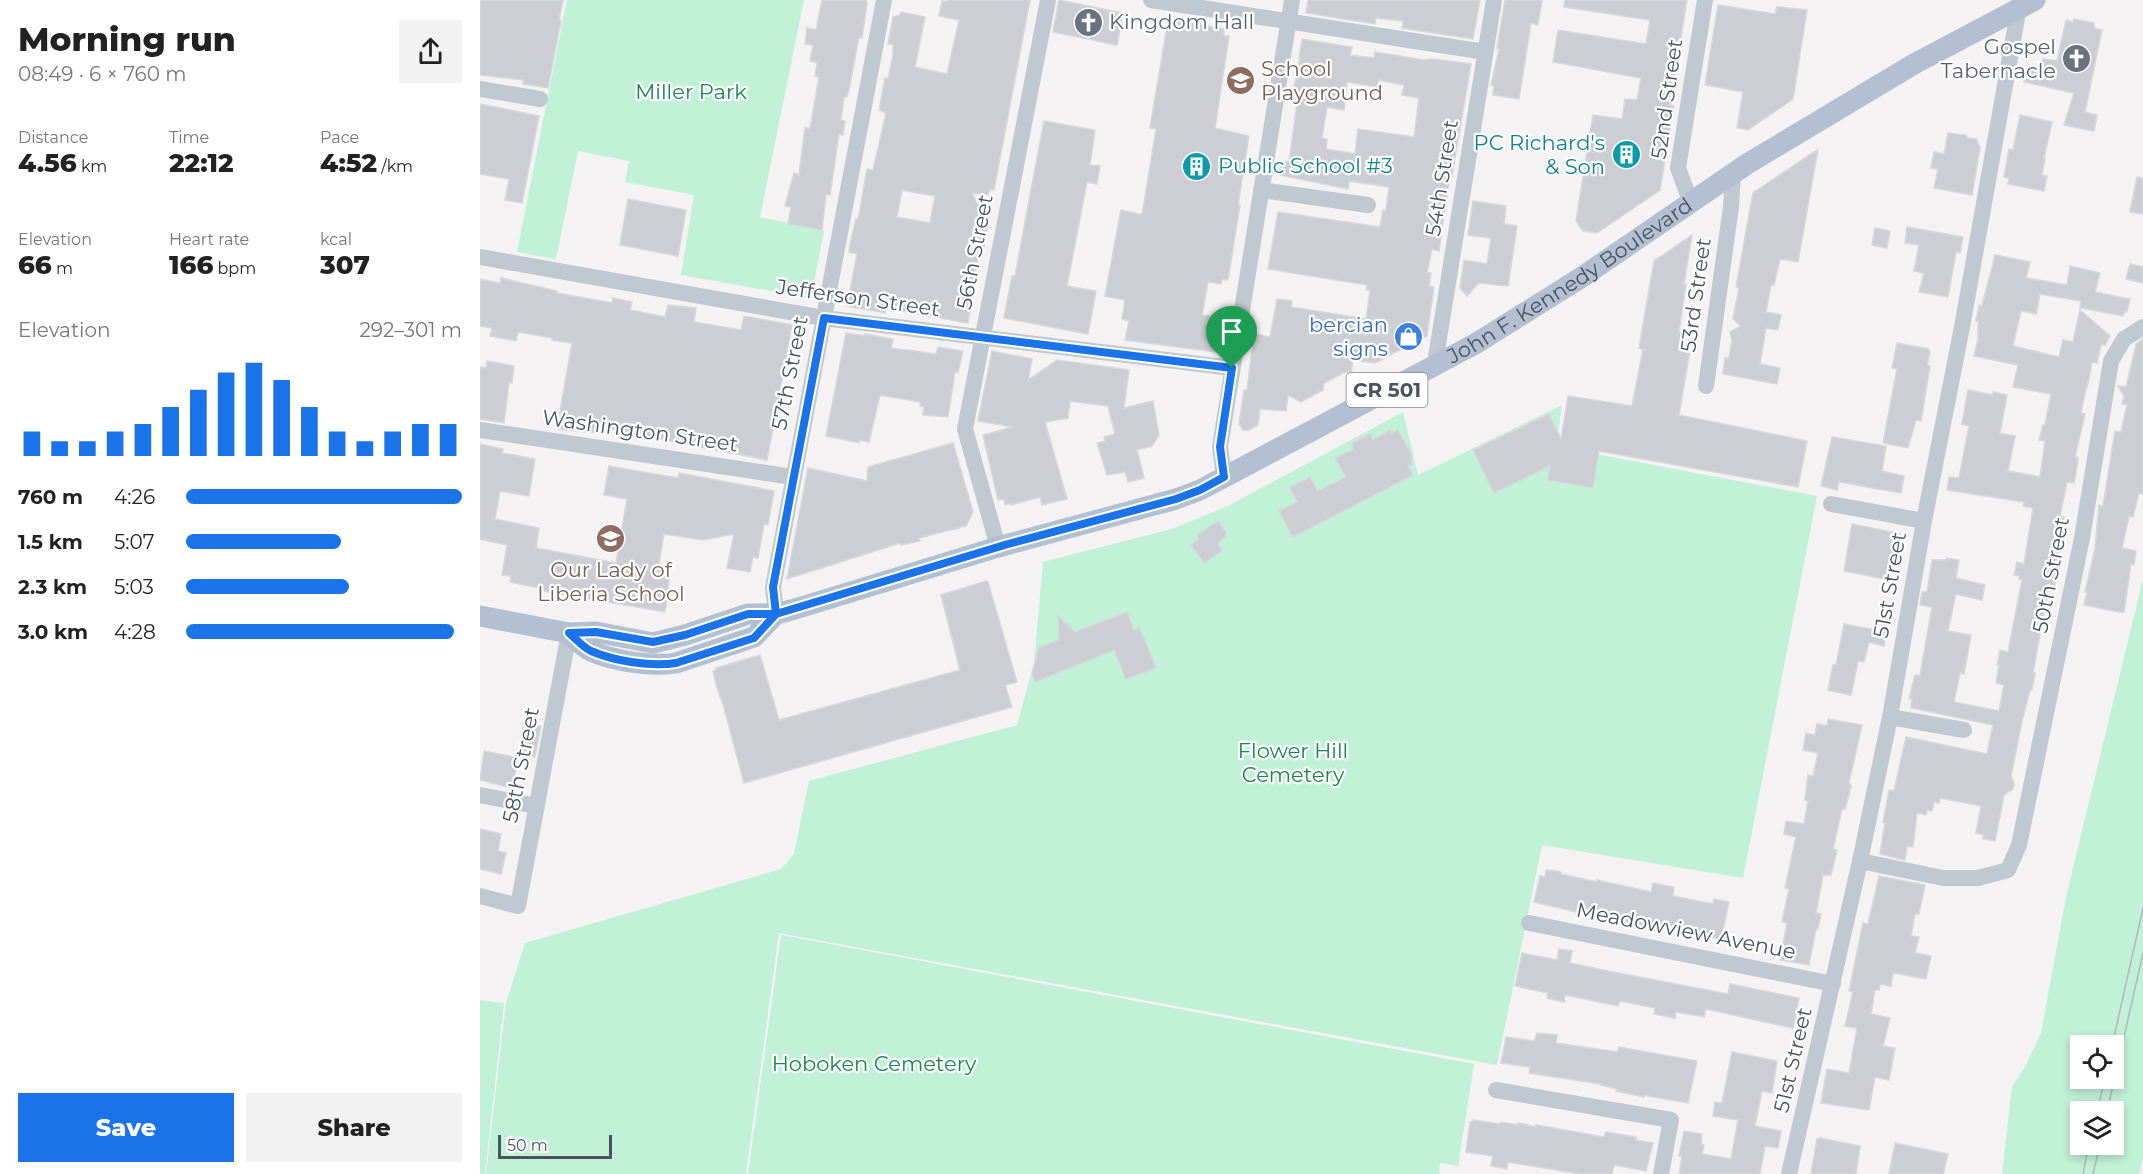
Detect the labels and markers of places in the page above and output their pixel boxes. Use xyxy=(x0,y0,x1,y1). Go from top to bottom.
church icon: Kingdom Hall xyxy=(1072,6,1104,38)
place label: Kingdom Hall xyxy=(1109,9,1254,34)
place label: Gospel Tabernacle xyxy=(1940,34,2056,83)
church icon: Gospel Tabernacle xyxy=(2061,43,2093,75)
place label: School Playground xyxy=(1261,56,1383,105)
school or university icon: School Playground xyxy=(1224,65,1256,97)
place label: PC Richard's & Son xyxy=(1474,130,1605,179)
building icon: PC Richard's & Son xyxy=(1610,139,1642,171)
building icon: Public School #3 xyxy=(1181,150,1213,182)
place label: Public School #3 xyxy=(1218,153,1393,178)
pin xyxy=(1206,306,1257,368)
place label: bercian signs xyxy=(1309,312,1388,361)
shop icon: bercian signs xyxy=(1393,321,1425,353)
school or university icon: Our Lady of Liberia School xyxy=(595,523,627,555)
place label: Our Lady of Liberia School xyxy=(537,557,685,606)

